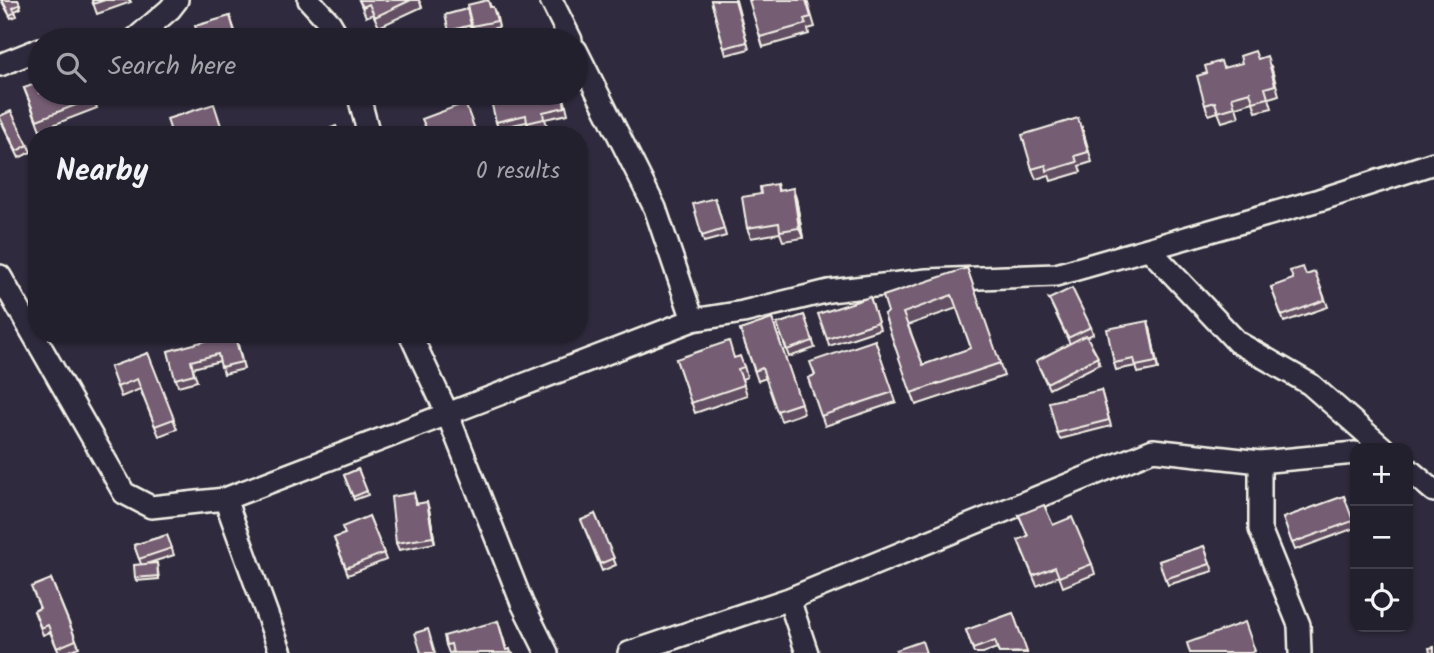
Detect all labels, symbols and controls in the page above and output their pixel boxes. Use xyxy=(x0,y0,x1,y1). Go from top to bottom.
search box xyxy=(28,28,588,105)
text: Search here xyxy=(108,46,236,88)
icon: search xyxy=(52,48,90,86)
text: Nearby xyxy=(56,148,148,196)
text: 0 results xyxy=(476,154,560,190)
map controls xyxy=(1350,443,1413,632)
button: + xyxy=(1350,443,1413,506)
button: − xyxy=(1350,506,1413,569)
button: locate xyxy=(1350,569,1413,632)

